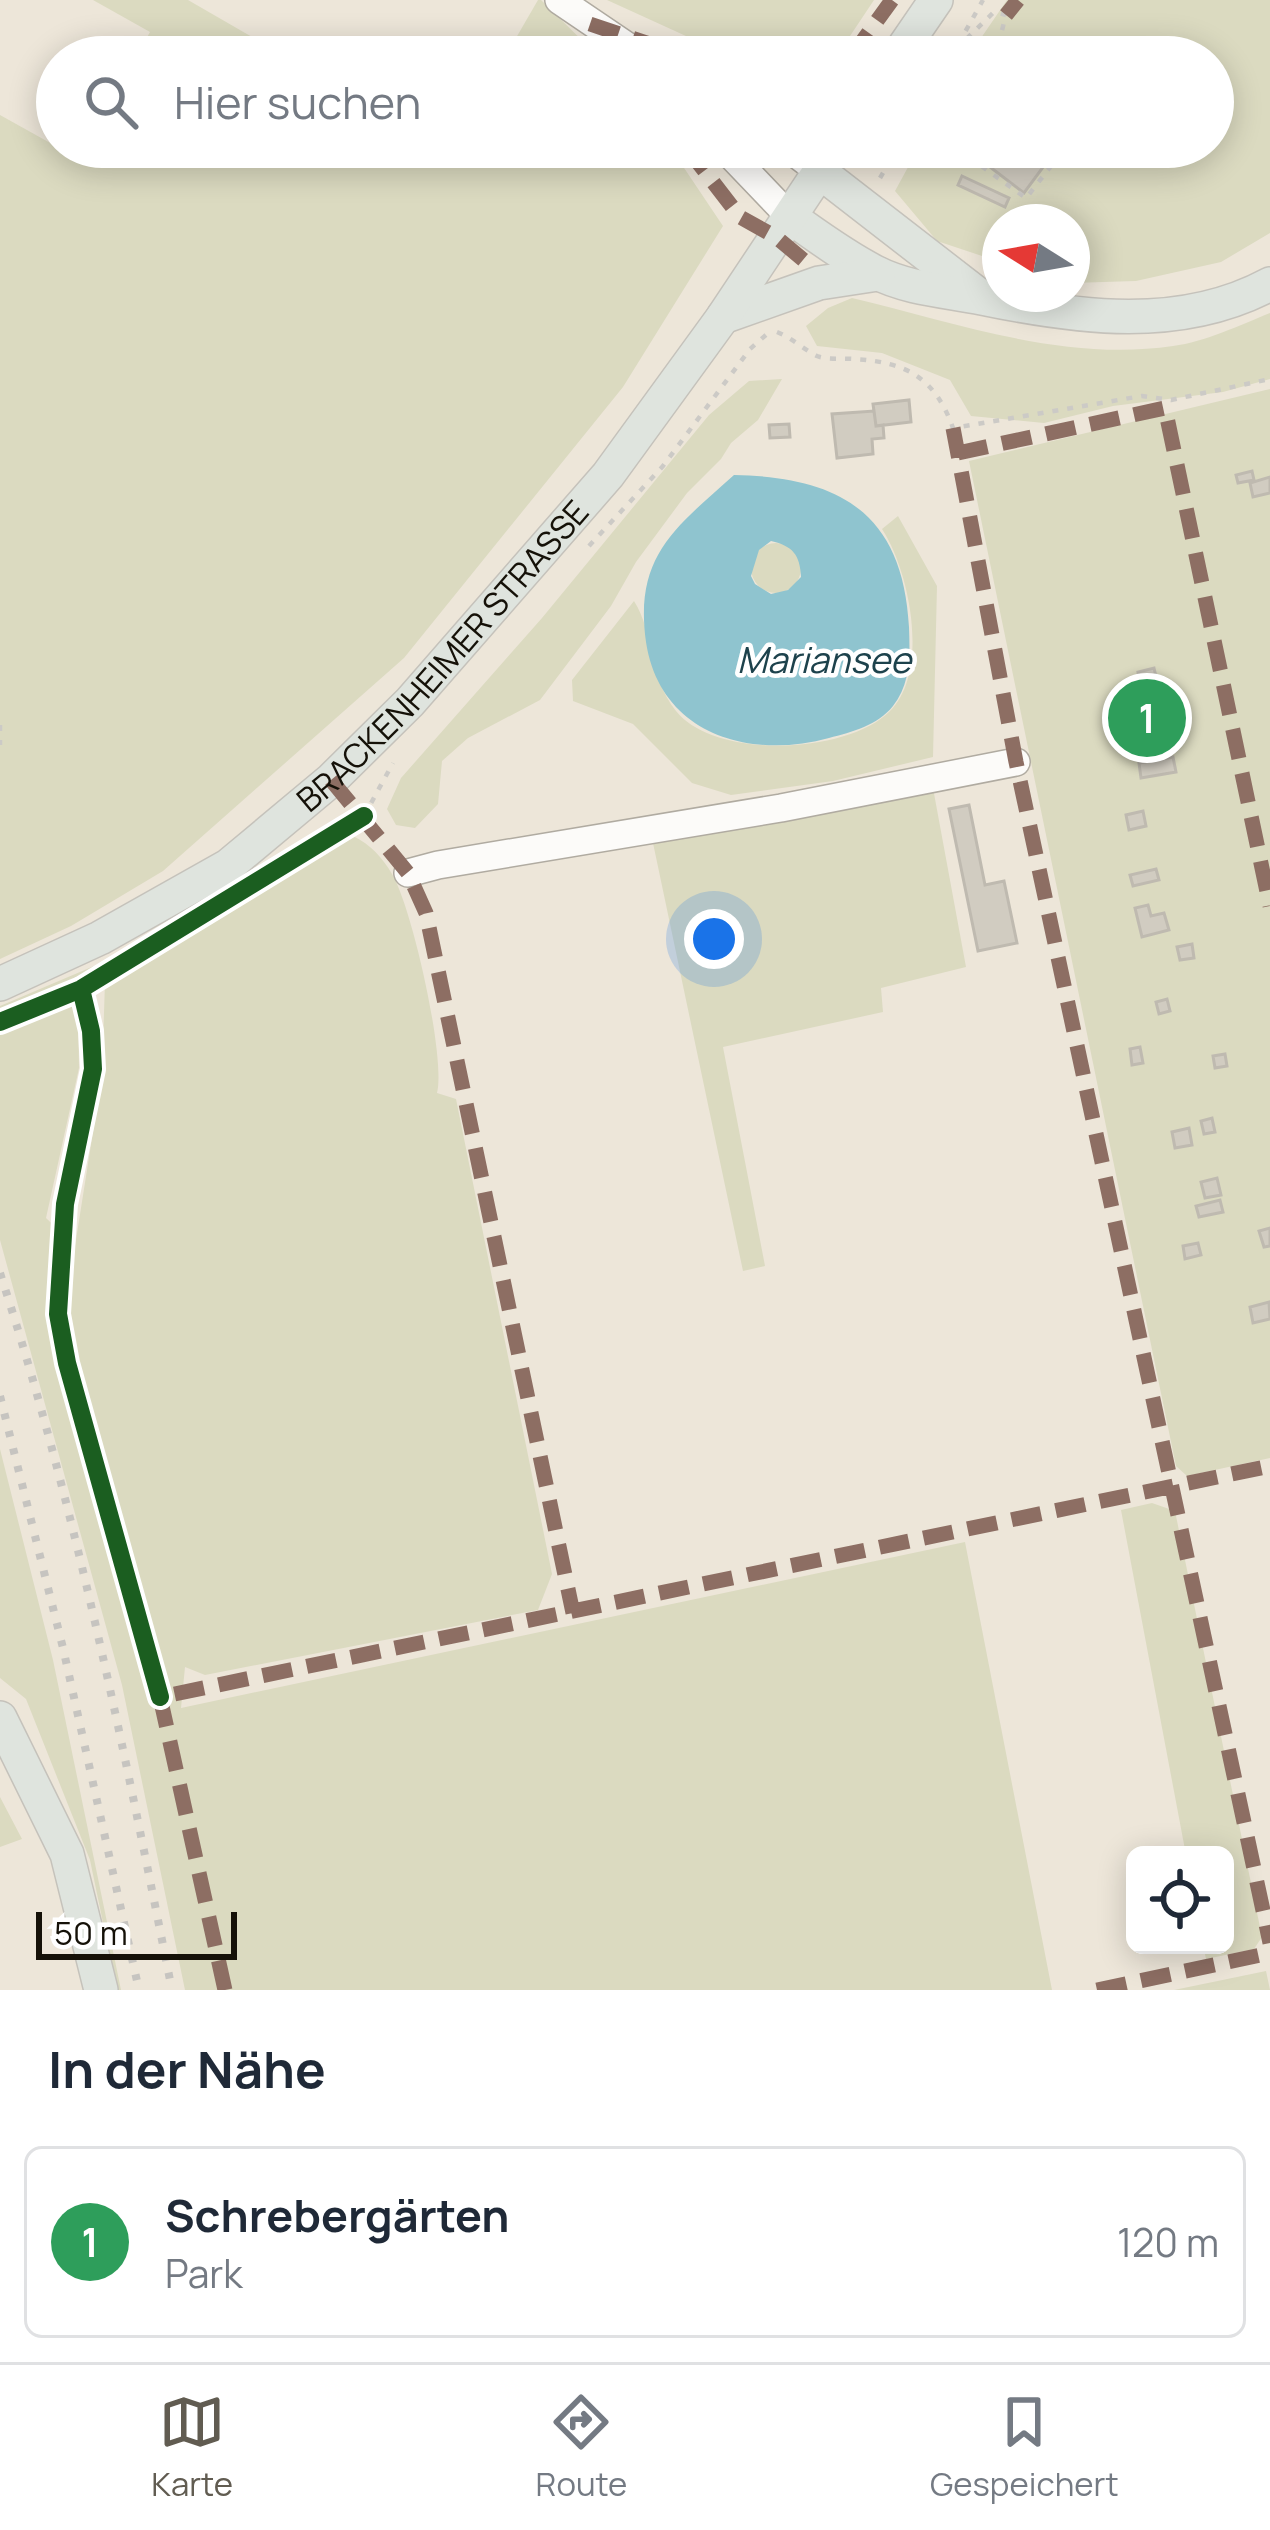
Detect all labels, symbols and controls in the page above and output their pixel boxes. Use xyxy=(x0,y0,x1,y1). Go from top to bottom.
search box xyxy=(36,36,1234,168)
icon: search xyxy=(78,69,144,135)
text: Hier suchen xyxy=(174,71,421,133)
north arrow xyxy=(982,204,1090,312)
street label: BRACKENHEIMER STRASSE xyxy=(287,490,598,821)
water label: Mariansee xyxy=(737,635,913,684)
pin: 1 xyxy=(1108,673,1186,763)
your location xyxy=(684,909,744,969)
map controls xyxy=(1126,1846,1234,1954)
button: locate xyxy=(1126,1846,1234,1954)
scale bar xyxy=(36,1906,237,1959)
text: 50 m xyxy=(54,1910,128,1955)
text: In der Nähe xyxy=(48,2034,326,2103)
text: Schrebergärten xyxy=(165,2184,510,2246)
text: 1 xyxy=(81,2215,99,2269)
text: 120 m xyxy=(1117,2215,1219,2269)
text: Park xyxy=(165,2246,243,2300)
tab: Karte xyxy=(151,2389,233,2506)
tab: Route xyxy=(536,2389,627,2506)
tab: Gespeichert xyxy=(930,2389,1119,2506)

